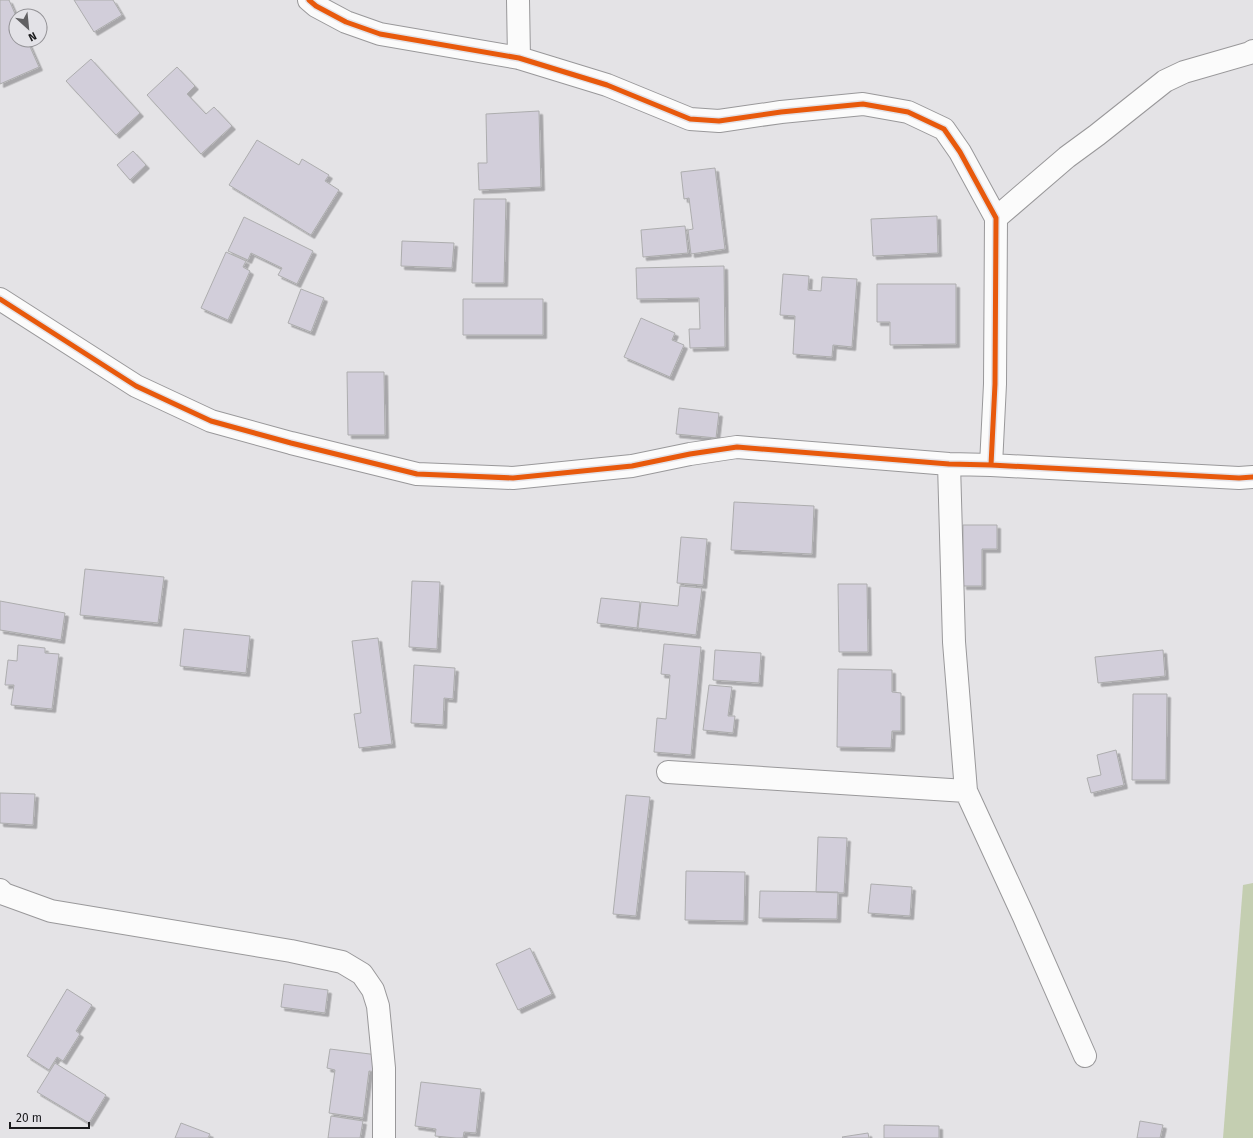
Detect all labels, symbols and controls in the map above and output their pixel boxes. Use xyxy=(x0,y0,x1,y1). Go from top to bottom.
north arrow xyxy=(8,8,48,48)
text: N xyxy=(26,29,39,44)
scale bar xyxy=(10,1104,89,1130)
text: 20 m xyxy=(16,1111,42,1125)

